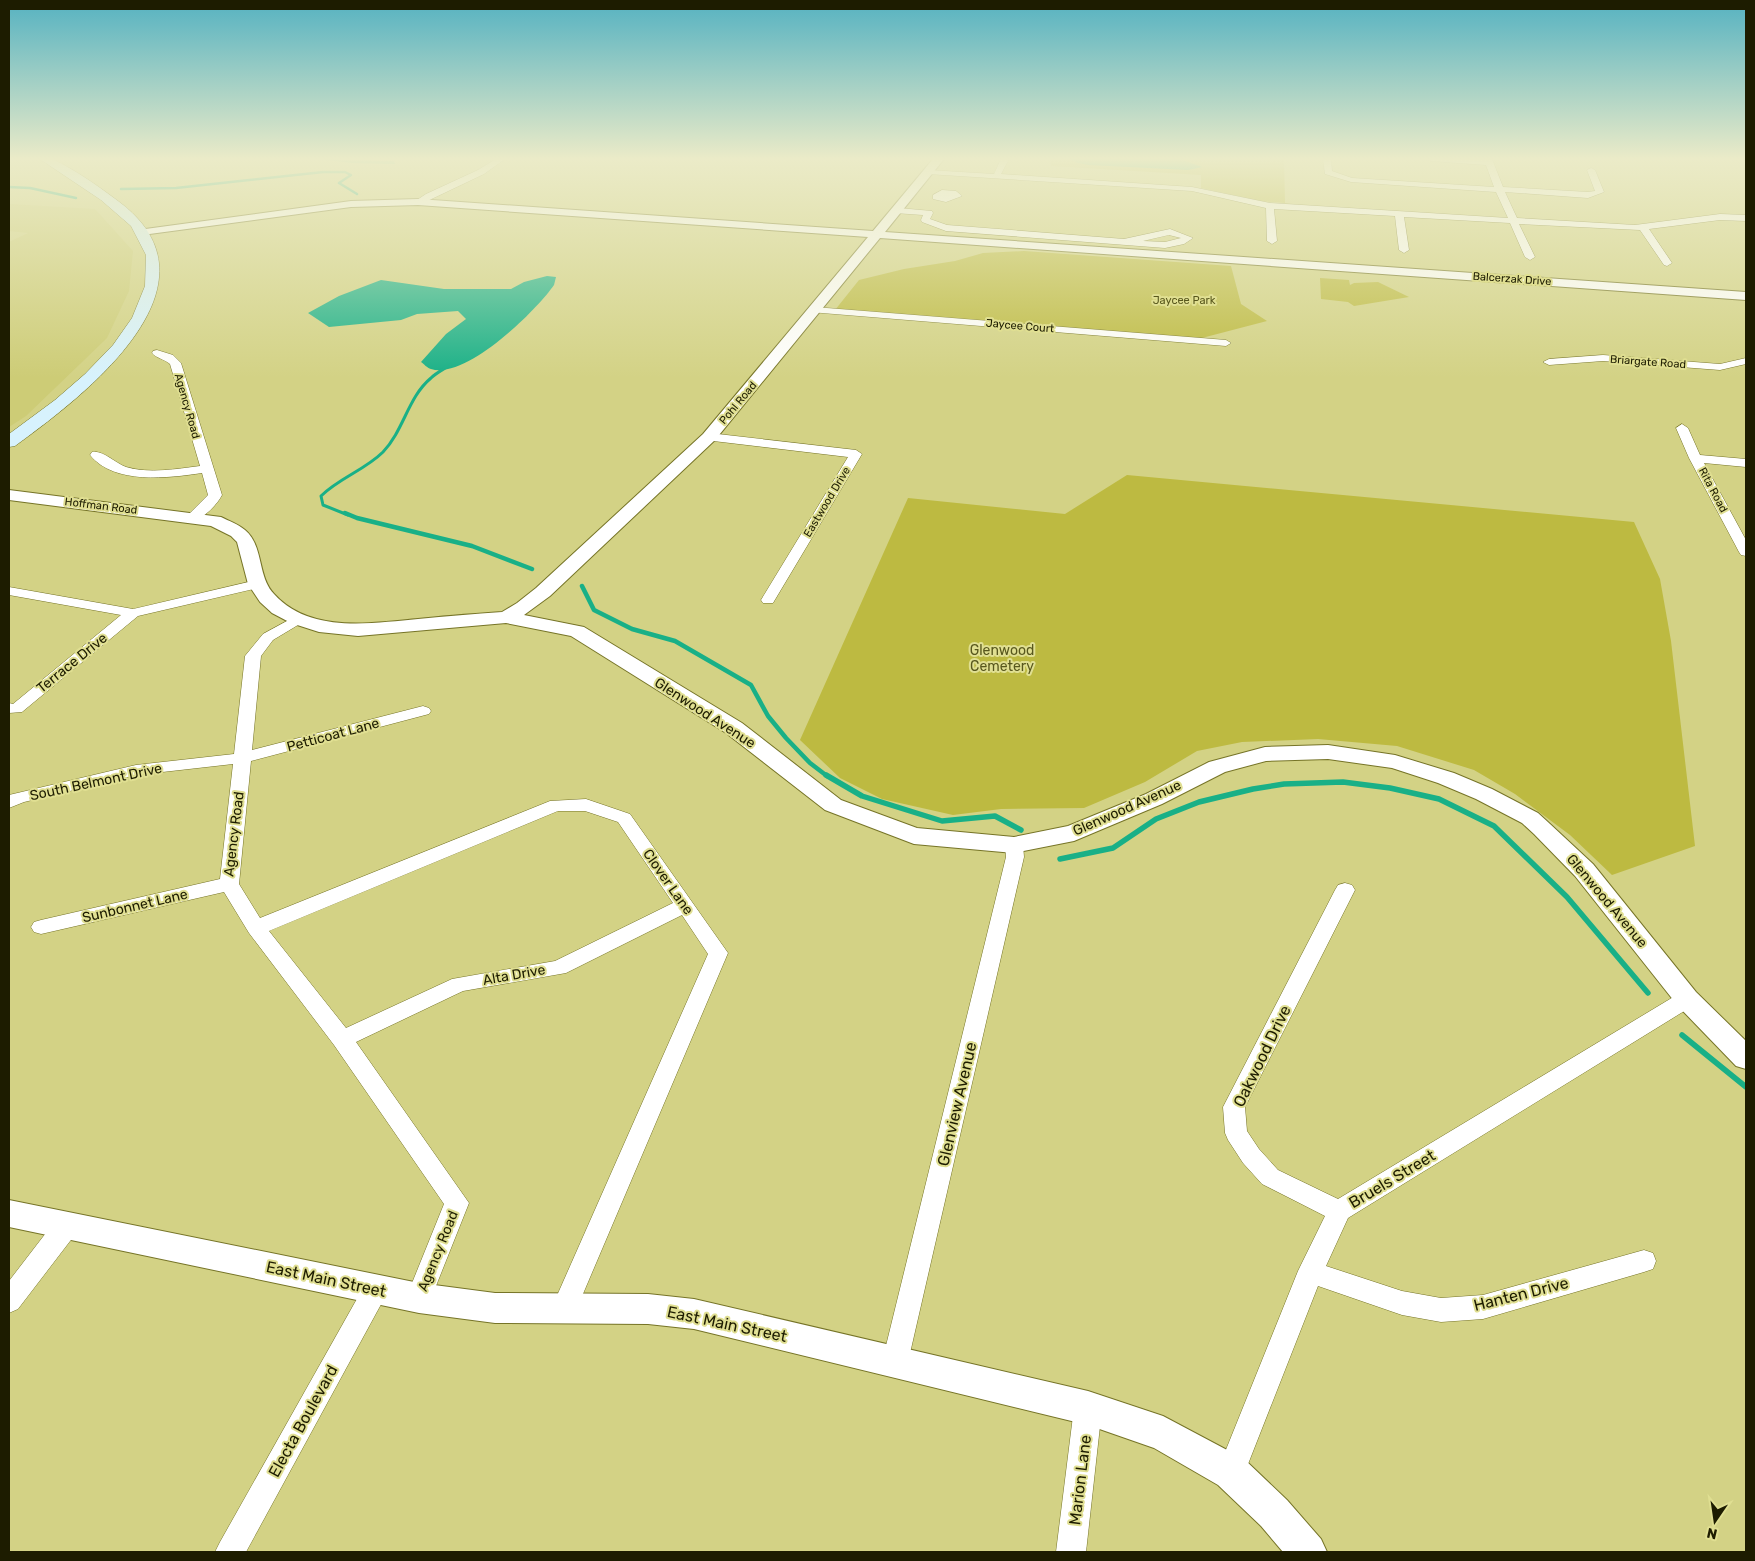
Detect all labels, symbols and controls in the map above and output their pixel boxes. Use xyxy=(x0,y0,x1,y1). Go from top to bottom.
street label: Balcerzak Drive xyxy=(1472,270,1552,288)
park label: Jaycee Park xyxy=(1153,294,1216,307)
street label: Jaycee Court xyxy=(985,317,1055,336)
street label: Briargate Road xyxy=(1610,353,1686,371)
street label: Agency Road xyxy=(171,372,203,440)
street label: Pohl Road xyxy=(716,379,760,427)
street label: Eastwood Drive xyxy=(801,465,853,539)
street label: Rita Road xyxy=(1696,465,1730,515)
street label: Hoffman Road xyxy=(64,495,138,517)
street label: Terrace Drive xyxy=(33,629,111,697)
park label: Glenwood Cemetery xyxy=(970,642,1034,675)
street label: Glenwood Avenue xyxy=(651,674,759,752)
street label: Petticoat Lane xyxy=(285,714,381,756)
street label: South Belmont Drive xyxy=(28,760,164,804)
street label: Glenwood Avenue xyxy=(1070,776,1184,839)
street label: Agency Road xyxy=(220,791,248,877)
street label: Clover Lane xyxy=(639,846,697,918)
street label: Glenwood Avenue xyxy=(1563,851,1651,951)
street label: Sunbonnet Lane xyxy=(81,886,189,926)
street label: Alta Drive xyxy=(481,961,547,989)
street label: Oakwood Drive xyxy=(1229,1002,1295,1110)
street label: Glenview Avenue xyxy=(933,1040,981,1168)
street label: Bruels Street xyxy=(1345,1146,1439,1212)
street label: Agency Road xyxy=(414,1208,462,1294)
street label: East Main Street xyxy=(264,1257,388,1301)
street label: Hanten Drive xyxy=(1472,1273,1570,1315)
street label: East Main Street xyxy=(665,1302,789,1346)
street label: Electa Boulevard xyxy=(264,1362,342,1480)
street label: Marion Lane xyxy=(1065,1434,1095,1526)
north arrow xyxy=(1690,1496,1740,1546)
text: N xyxy=(1705,1524,1719,1543)

